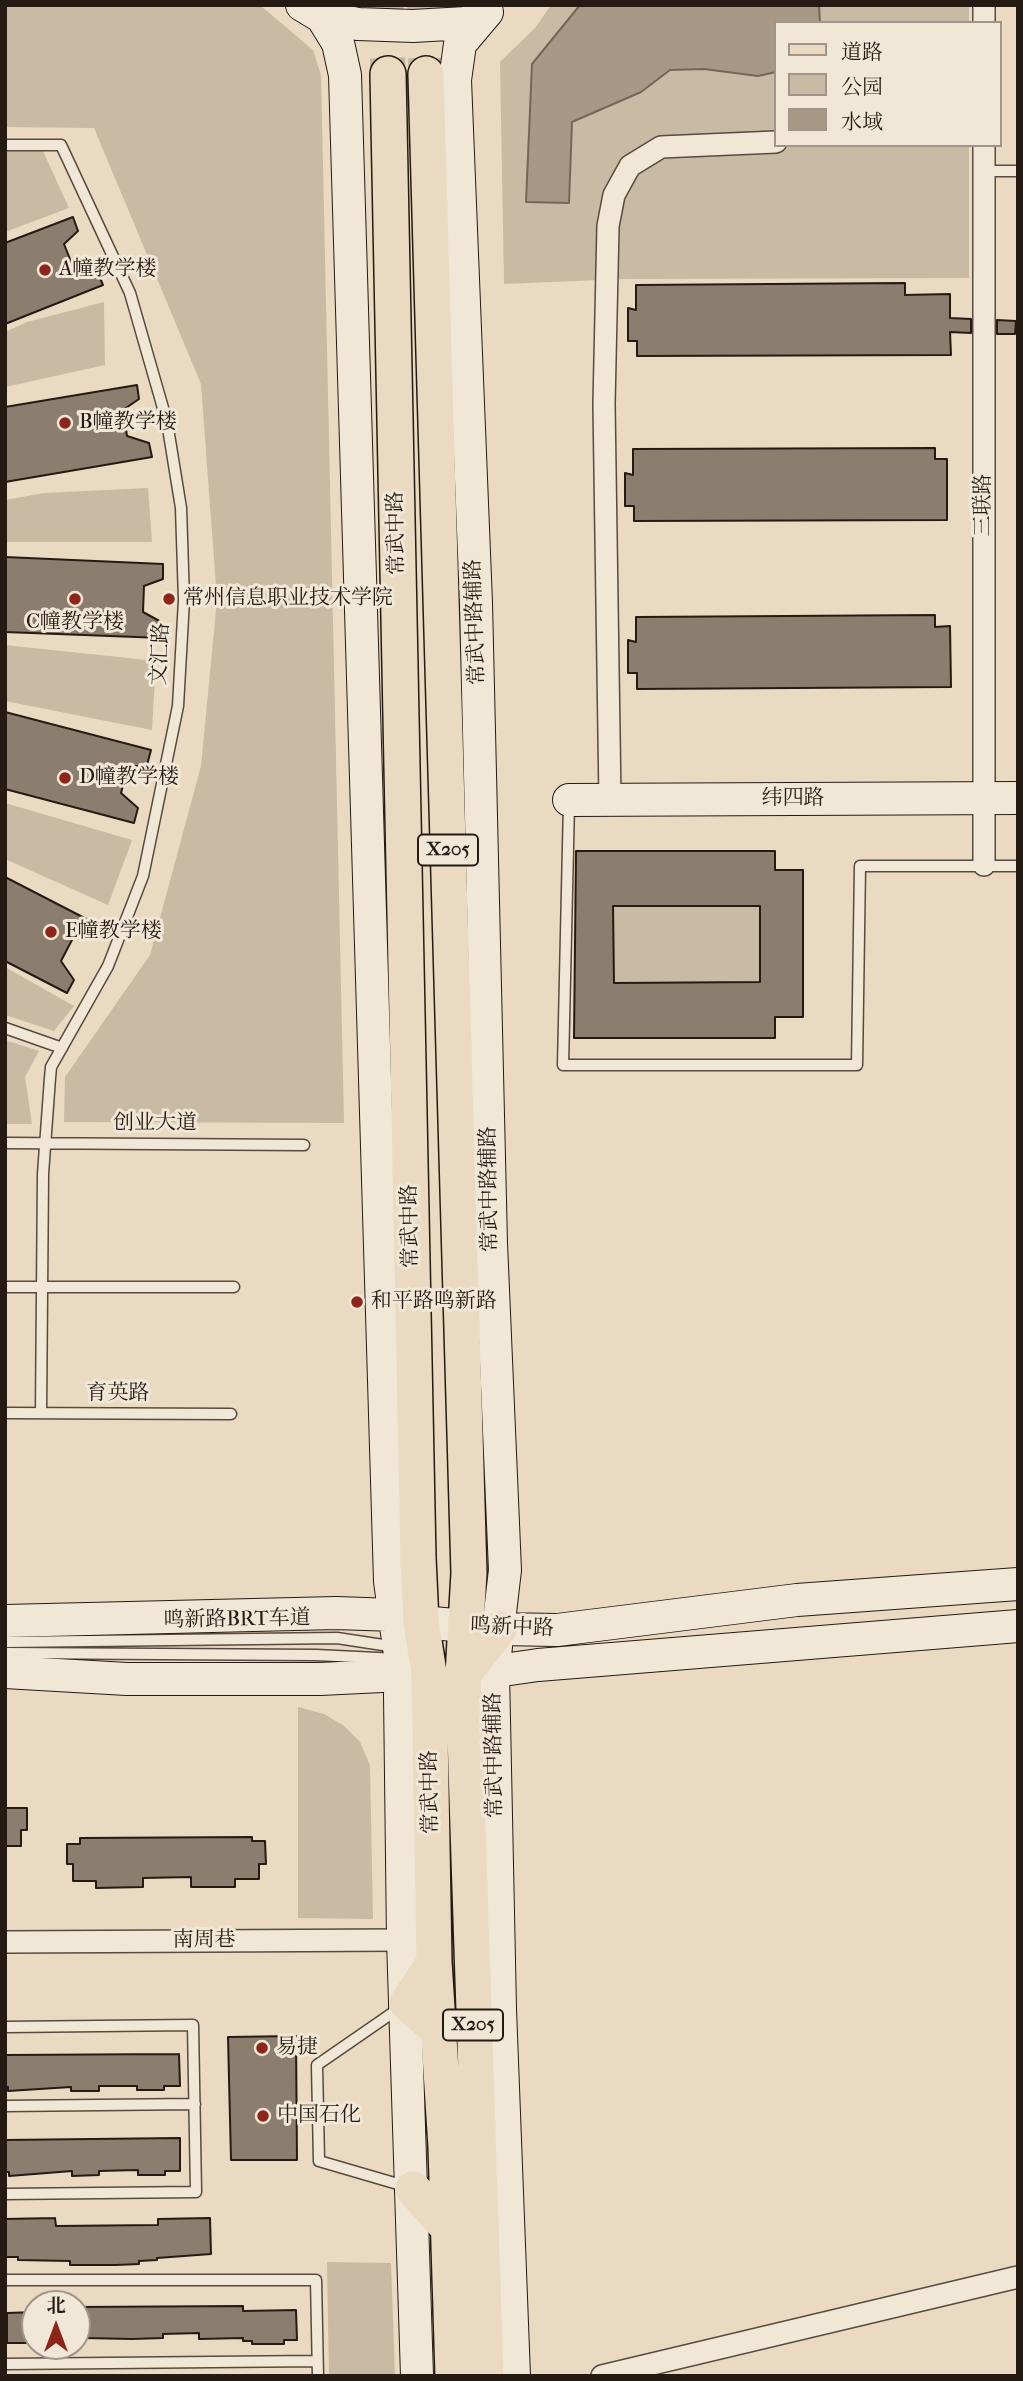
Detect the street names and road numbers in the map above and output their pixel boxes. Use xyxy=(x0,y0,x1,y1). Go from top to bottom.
street label: 三联路 xyxy=(971,474,997,536)
street label: 常武中路 xyxy=(384,491,410,575)
street label: 常武中路辅路 xyxy=(461,559,491,685)
street label: 文汇路 xyxy=(147,622,175,686)
street label: 纬四路 xyxy=(762,786,824,812)
road number: X205 xyxy=(418,834,478,866)
street label: 创业大道 xyxy=(113,1111,197,1137)
street label: 常武中路辅路 xyxy=(476,1126,504,1252)
street label: 常武中路 xyxy=(398,1184,424,1268)
street label: 育英路 xyxy=(87,1381,149,1407)
street label: 鸣新路BRT车道 xyxy=(163,1606,311,1634)
street label: 鸣新中路 xyxy=(470,1614,554,1642)
street label: 常武中路辅路 xyxy=(481,1692,509,1818)
street label: 常武中路 xyxy=(418,1750,444,1834)
street label: 南周巷 xyxy=(173,1928,235,1954)
road number: X205 xyxy=(443,2010,503,2040)

